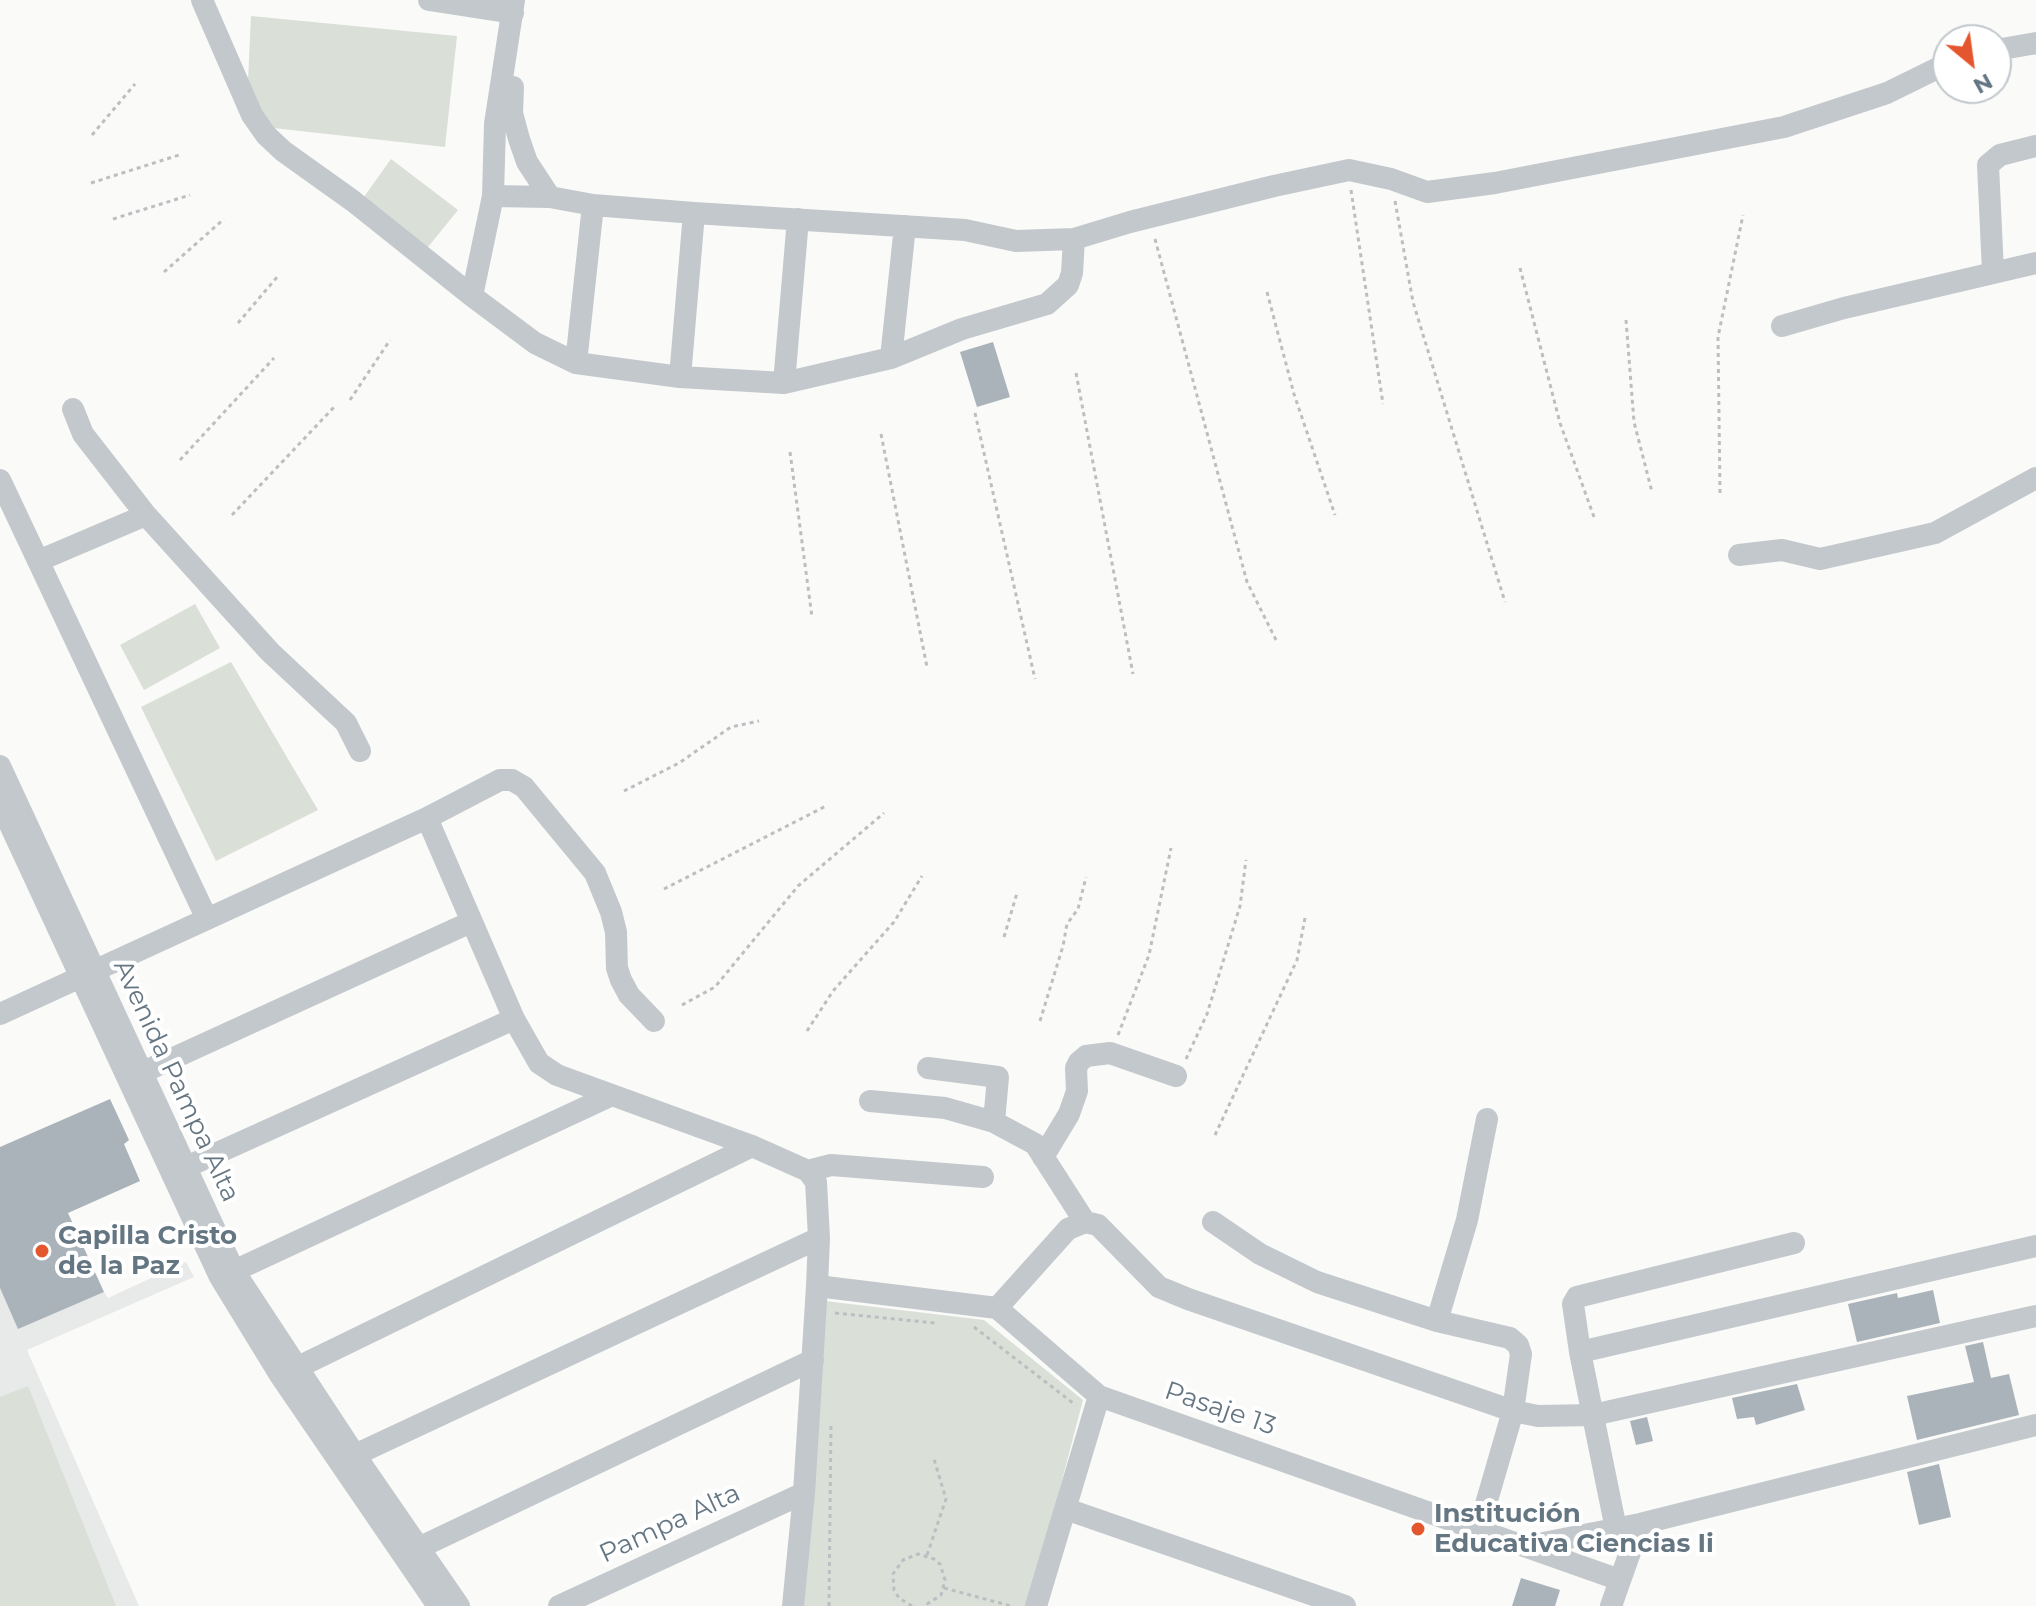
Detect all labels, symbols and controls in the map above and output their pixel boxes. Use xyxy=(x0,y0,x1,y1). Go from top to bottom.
north arrow xyxy=(1932,24,2012,104)
text: N xyxy=(1969,68,1997,100)
street label: Avenida Pampa Alta xyxy=(106,955,246,1207)
place label: Capilla Cristo de la Paz xyxy=(58,1220,237,1282)
marker: Capilla Cristo de la Paz xyxy=(33,1242,51,1260)
street label: Pasaje 13 xyxy=(1160,1375,1280,1443)
street label: Pampa Alta xyxy=(595,1478,745,1570)
place label: Institución Educativa Ciencias Ii xyxy=(1434,1498,1714,1560)
marker: Institución Educativa Ciencias Ii xyxy=(1409,1520,1427,1538)

